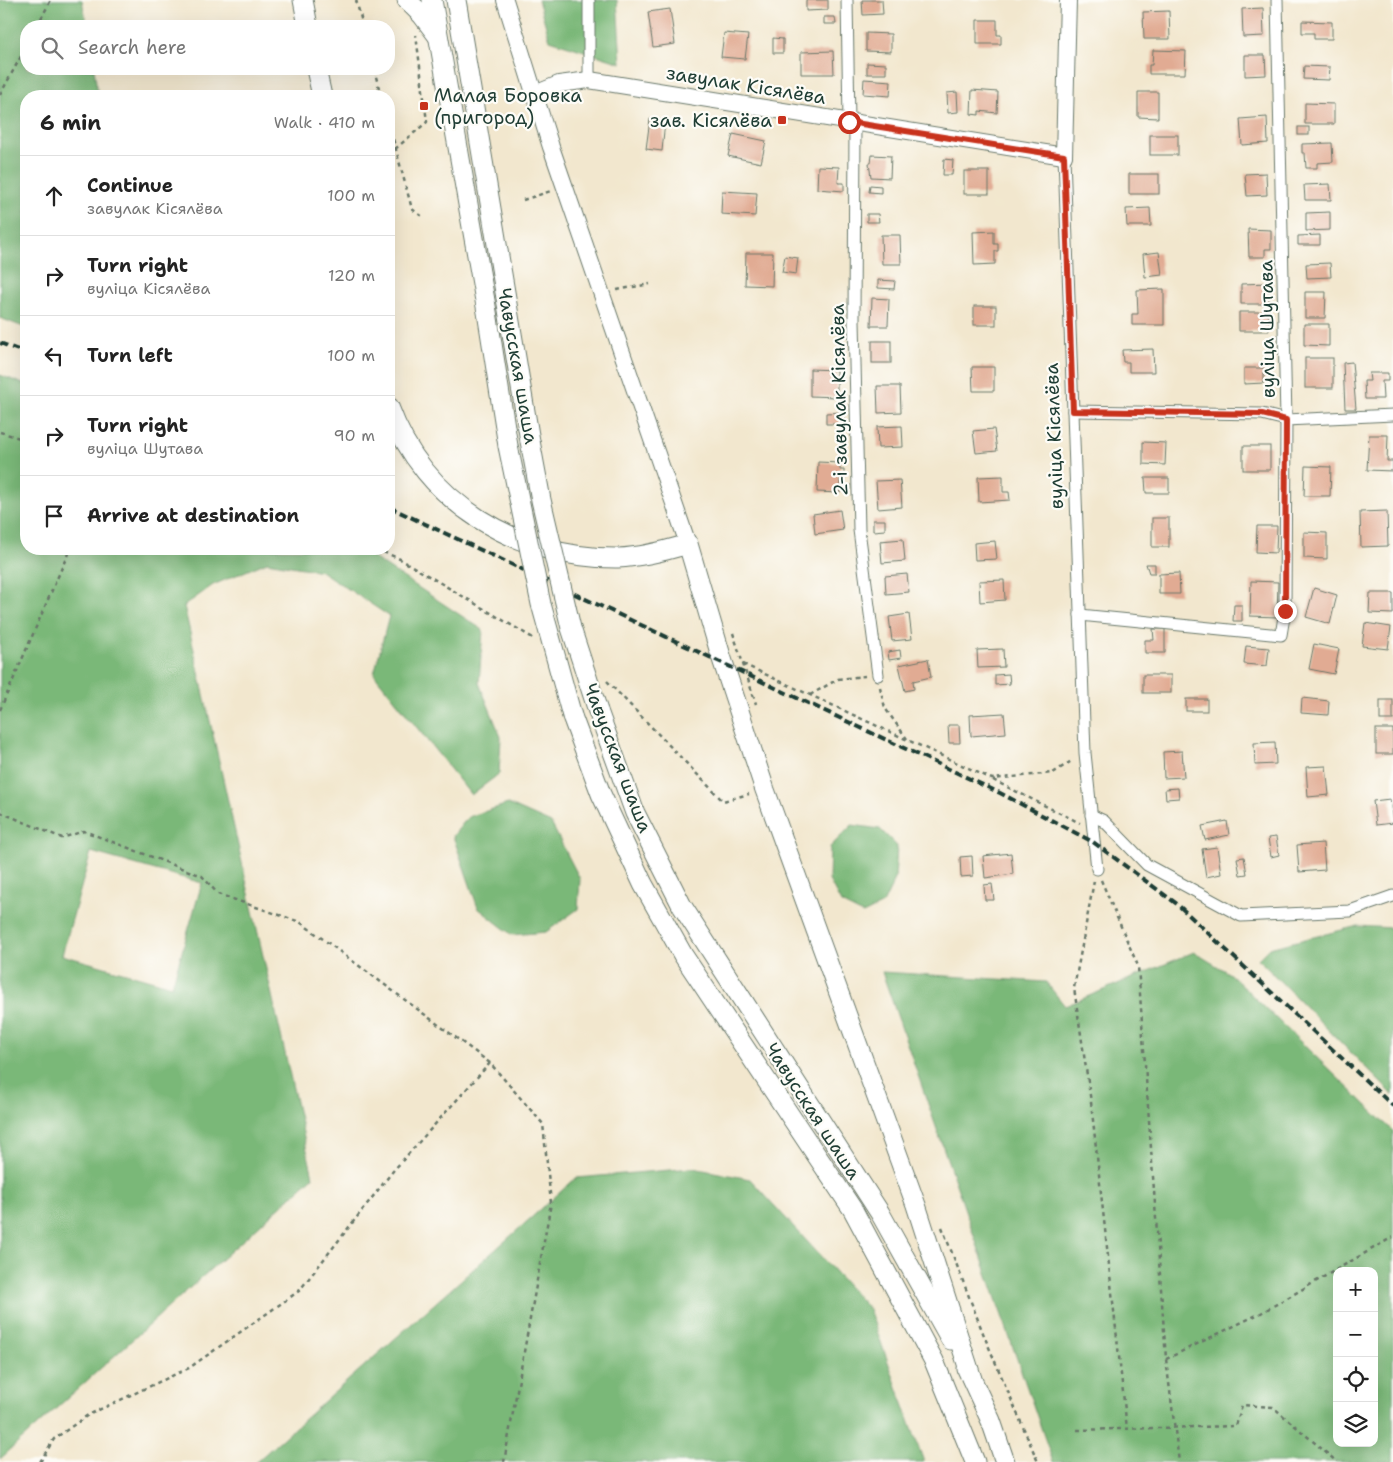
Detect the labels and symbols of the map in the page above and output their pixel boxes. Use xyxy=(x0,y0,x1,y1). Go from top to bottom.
street label: завулак Кісялёва xyxy=(664,60,828,110)
place label: Малая Боровка (пригород) xyxy=(434,83,582,130)
marker: Малая Боровка (пригород) xyxy=(418,100,430,112)
place label: зав. Кісялёва xyxy=(650,108,772,133)
route start xyxy=(838,111,861,134)
marker: зав. Кісялёва xyxy=(776,114,788,126)
street label: вуліца Шутава xyxy=(1253,260,1281,398)
street label: Чавусская шаша xyxy=(492,286,544,446)
street label: 2-і завулак Кісялёва xyxy=(825,303,853,497)
street label: вуліца Кісялёва xyxy=(1039,362,1069,510)
route end xyxy=(1274,600,1297,623)
street label: Чавусская шаша xyxy=(578,680,658,836)
street label: Чавусская шаша xyxy=(759,1038,867,1184)

